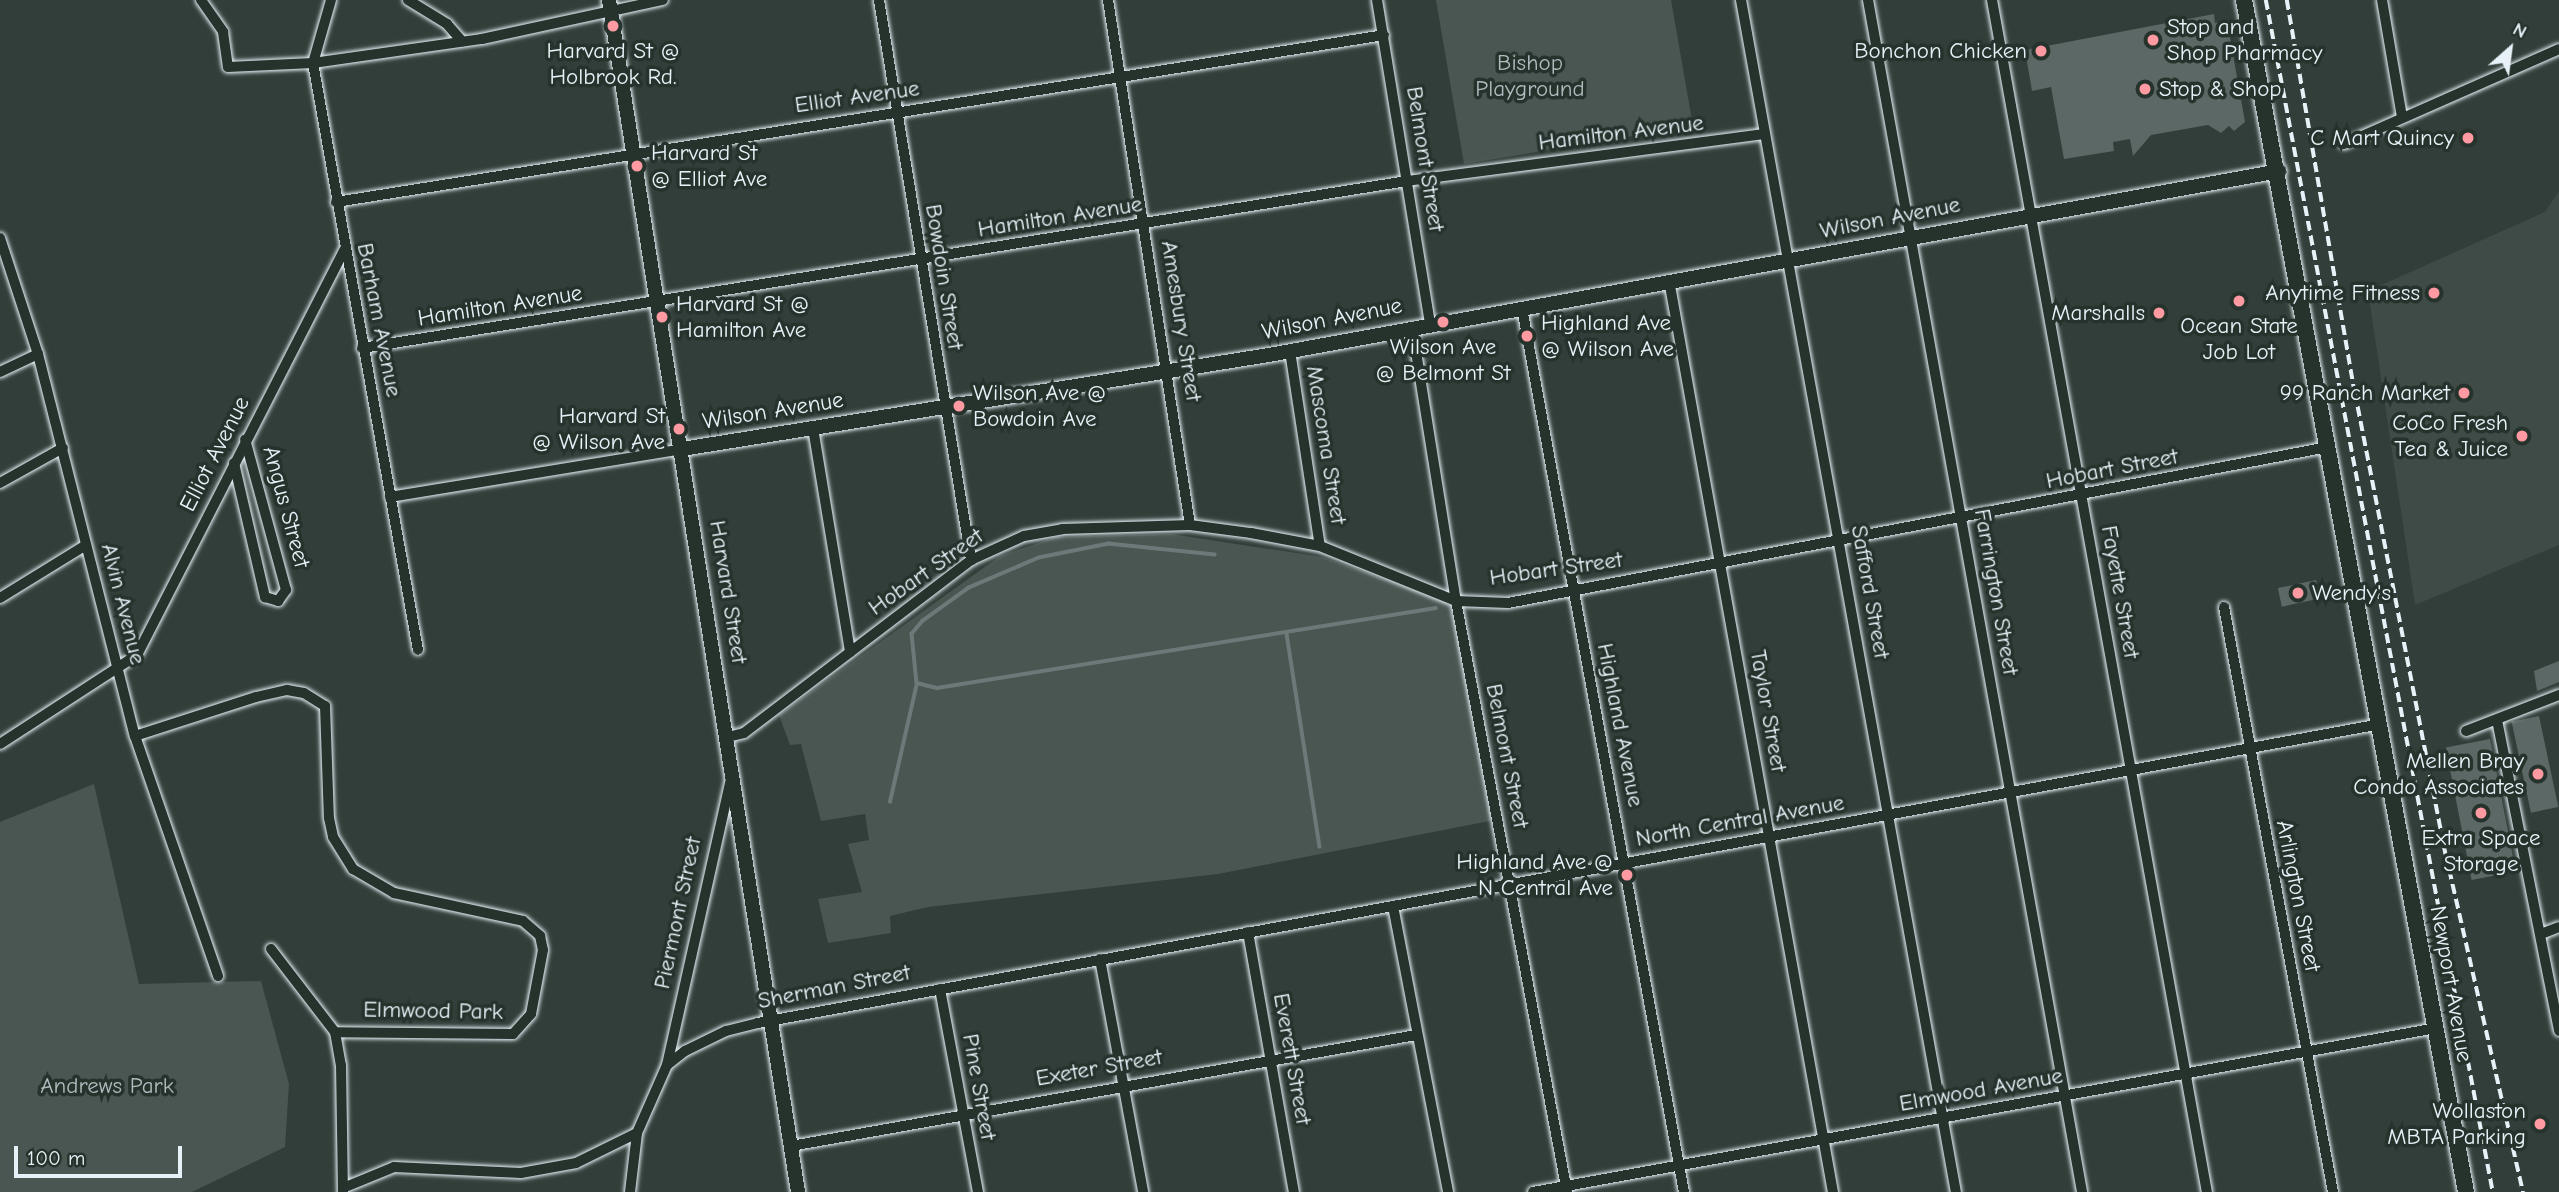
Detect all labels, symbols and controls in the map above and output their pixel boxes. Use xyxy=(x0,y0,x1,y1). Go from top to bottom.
place label: Stop and Shop Pharmacy xyxy=(2167,13,2323,67)
north arrow xyxy=(2475,14,2545,84)
marker: Harvard St @ Holbrook Rd. xyxy=(605,18,621,34)
text: N xyxy=(2509,18,2530,43)
marker: Stop and Shop Pharmacy xyxy=(2145,32,2161,48)
place label: Harvard St @ Holbrook Rd. xyxy=(546,37,680,91)
place label: Bonchon Chicken xyxy=(1854,37,2027,65)
marker: Bonchon Chicken xyxy=(2033,43,2049,59)
park label: Bishop Playground xyxy=(1475,49,1585,103)
street label: Elliot Avenue xyxy=(793,75,921,119)
place label: Stop & Shop xyxy=(2159,75,2282,103)
marker: Stop & Shop xyxy=(2137,81,2153,97)
street label: Belmont Street xyxy=(1400,84,1450,234)
street label: Hamilton Avenue xyxy=(1537,109,1705,157)
place label: C Mart Quincy xyxy=(2310,124,2454,152)
marker: C Mart Quincy xyxy=(2460,130,2476,146)
place label: Harvard St @ Elliot Ave xyxy=(651,139,767,193)
marker: Harvard St @ Elliot Ave xyxy=(629,158,645,174)
street label: Hamilton Avenue xyxy=(976,190,1144,244)
street label: Wilson Avenue xyxy=(1818,191,1962,245)
street label: Bowdoin Street xyxy=(919,202,969,352)
street label: Amesbury Street xyxy=(1155,239,1207,403)
street label: Barham Avenue xyxy=(351,241,407,399)
street label: Hamilton Avenue xyxy=(416,279,584,333)
place label: Anytime Fitness xyxy=(2265,279,2420,307)
marker: Anytime Fitness xyxy=(2426,285,2442,301)
place label: Harvard St @ Hamilton Ave xyxy=(676,290,809,344)
street label: Wilson Avenue xyxy=(1260,292,1404,346)
marker: Ocean State Job Lot xyxy=(2231,293,2247,309)
place label: Marshalls xyxy=(2051,299,2145,327)
marker: Marshalls xyxy=(2151,305,2167,321)
marker: Harvard St @ Hamilton Ave xyxy=(654,309,670,325)
place label: Highland Ave @ Wilson Ave xyxy=(1541,309,1674,363)
place label: Ocean State Job Lot xyxy=(2180,312,2298,366)
marker: Wilson Ave @ Belmont St xyxy=(1435,314,1451,330)
marker: Highland Ave @ Wilson Ave xyxy=(1519,328,1535,344)
place label: Wilson Ave @ Belmont St xyxy=(1375,333,1511,387)
street label: Mascoma Street xyxy=(1300,364,1352,526)
place label: Wilson Ave @ Bowdoin Ave xyxy=(973,379,1106,433)
place label: 99 Ranch Market xyxy=(2280,379,2450,407)
marker: 99 Ranch Market xyxy=(2456,385,2472,401)
street label: Wilson Avenue xyxy=(701,386,845,436)
street label: Elliot Avenue xyxy=(174,392,256,516)
marker: Wilson Ave @ Bowdoin Ave xyxy=(951,398,967,414)
place label: Harvard St @ Wilson Ave xyxy=(532,402,665,456)
place label: CoCo Fresh Tea & Juice xyxy=(2392,409,2508,463)
marker: Harvard St @ Wilson Ave xyxy=(671,421,687,437)
marker: CoCo Fresh Tea & Juice xyxy=(2514,428,2530,444)
street label: Angus Street xyxy=(257,443,315,571)
street label: Hobart Street xyxy=(2044,443,2180,495)
street label: Farrington Street xyxy=(1968,507,2024,677)
street label: Harvard Street xyxy=(703,518,753,666)
street label: Hobart Street xyxy=(863,522,989,622)
street label: Safford Street xyxy=(1845,523,1895,661)
street label: Fayette Street xyxy=(2095,523,2145,661)
street label: Alvin Avenue xyxy=(95,541,151,667)
street label: Hobart Street xyxy=(1488,546,1624,592)
place label: Wendy's xyxy=(2312,579,2391,607)
marker: Wendy's xyxy=(2290,585,2306,601)
street label: Highland Avenue xyxy=(1591,641,1649,809)
street label: Taylor Street xyxy=(1744,648,1792,774)
street label: Belmont Street xyxy=(1479,681,1535,831)
place label: Mellen Bray Condo Associates xyxy=(2353,747,2524,801)
marker: Mellen Bray Condo Associates xyxy=(2530,766,2546,782)
street label: North Central Avenue xyxy=(1634,789,1846,853)
marker: Extra Space Storage xyxy=(2473,805,2489,821)
street label: Arlington Street xyxy=(2270,818,2326,974)
place label: Extra Space Storage xyxy=(2422,824,2540,878)
street label: Piermont Street xyxy=(648,835,708,991)
place label: Highland Ave @ N Central Ave xyxy=(1456,848,1613,902)
marker: Highland Ave @ N Central Ave xyxy=(1619,867,1635,883)
street label: Newport Avenue xyxy=(2424,904,2478,1064)
street label: Sherman Street xyxy=(756,959,912,1015)
street label: Everett Street xyxy=(1267,991,1317,1127)
street label: Elmwood Park xyxy=(363,996,503,1026)
street label: Pine Street xyxy=(956,1032,1002,1142)
street label: Exeter Street xyxy=(1034,1043,1164,1093)
street label: Elmwood Avenue xyxy=(1897,1062,2065,1118)
park label: Andrews Park xyxy=(40,1072,174,1100)
place label: Wollaston MBTA Parking xyxy=(2387,1097,2526,1151)
marker: Wollaston MBTA Parking xyxy=(2532,1116,2548,1132)
scale bar xyxy=(18,1132,186,1176)
text: 100 m xyxy=(27,1146,85,1170)

